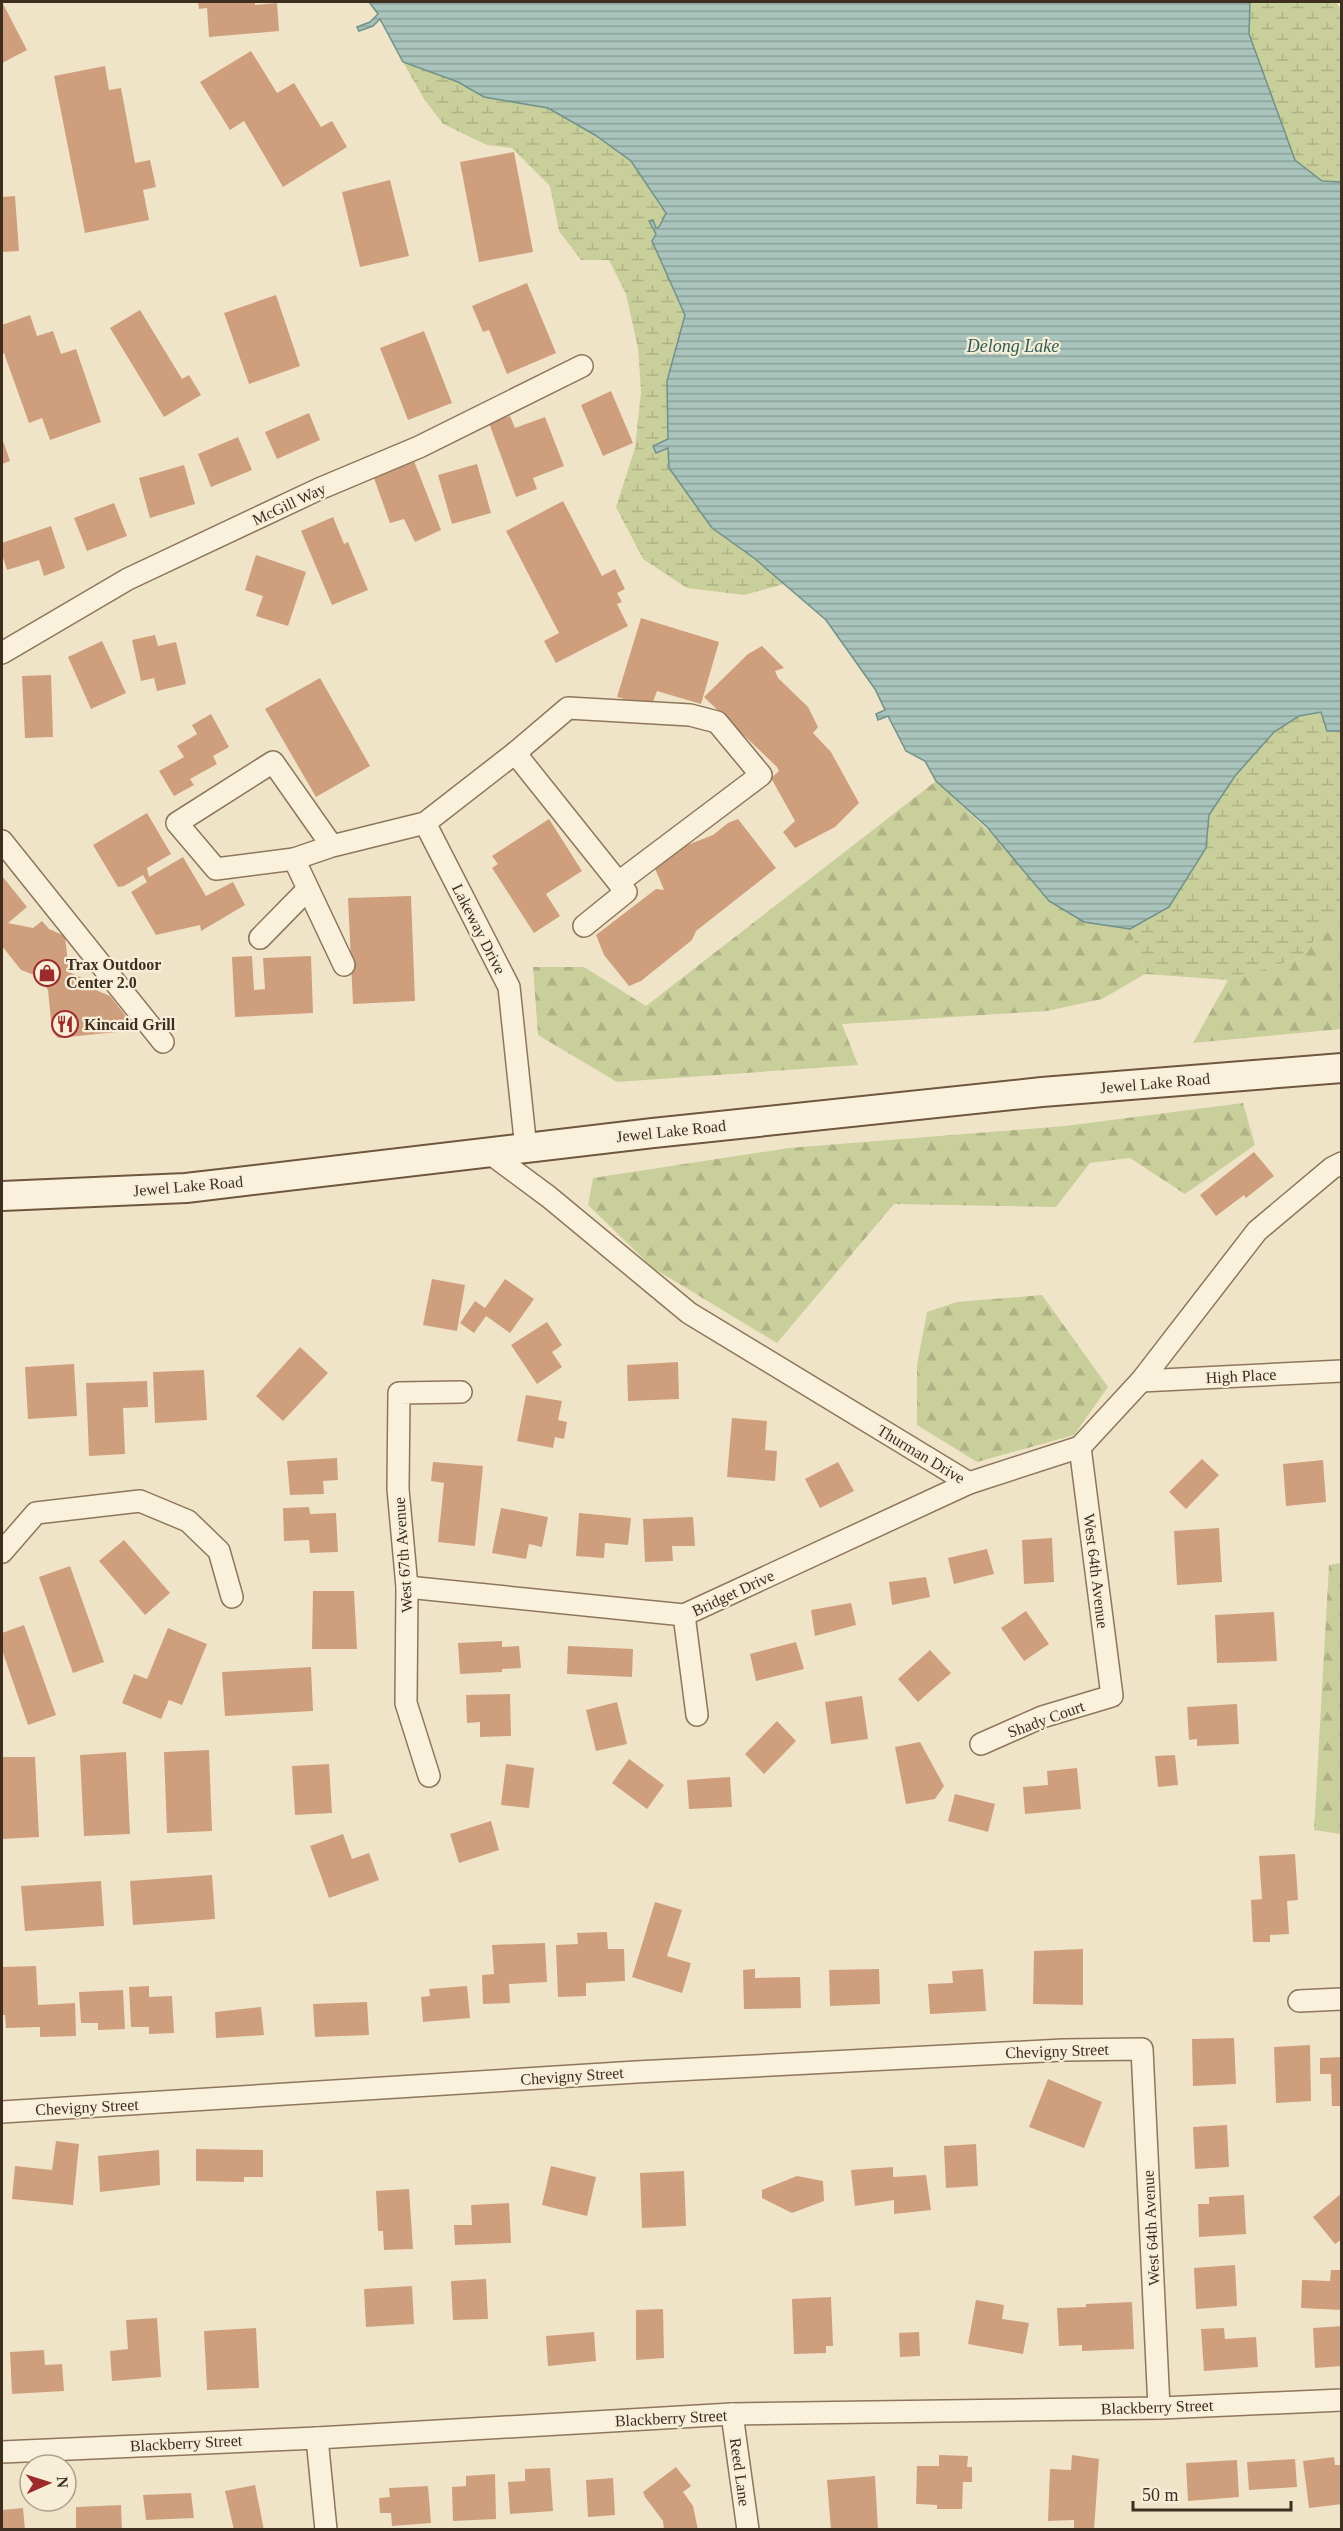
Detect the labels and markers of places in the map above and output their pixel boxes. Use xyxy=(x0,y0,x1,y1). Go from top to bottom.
place label: Trax Outdoor Center 2.0 xyxy=(66,956,161,991)
shop icon: Trax Outdoor Center 2.0 xyxy=(32,958,62,988)
restaurant icon: Kincaid Grill xyxy=(50,1009,80,1039)
place label: Kincaid Grill xyxy=(84,1016,176,1033)

